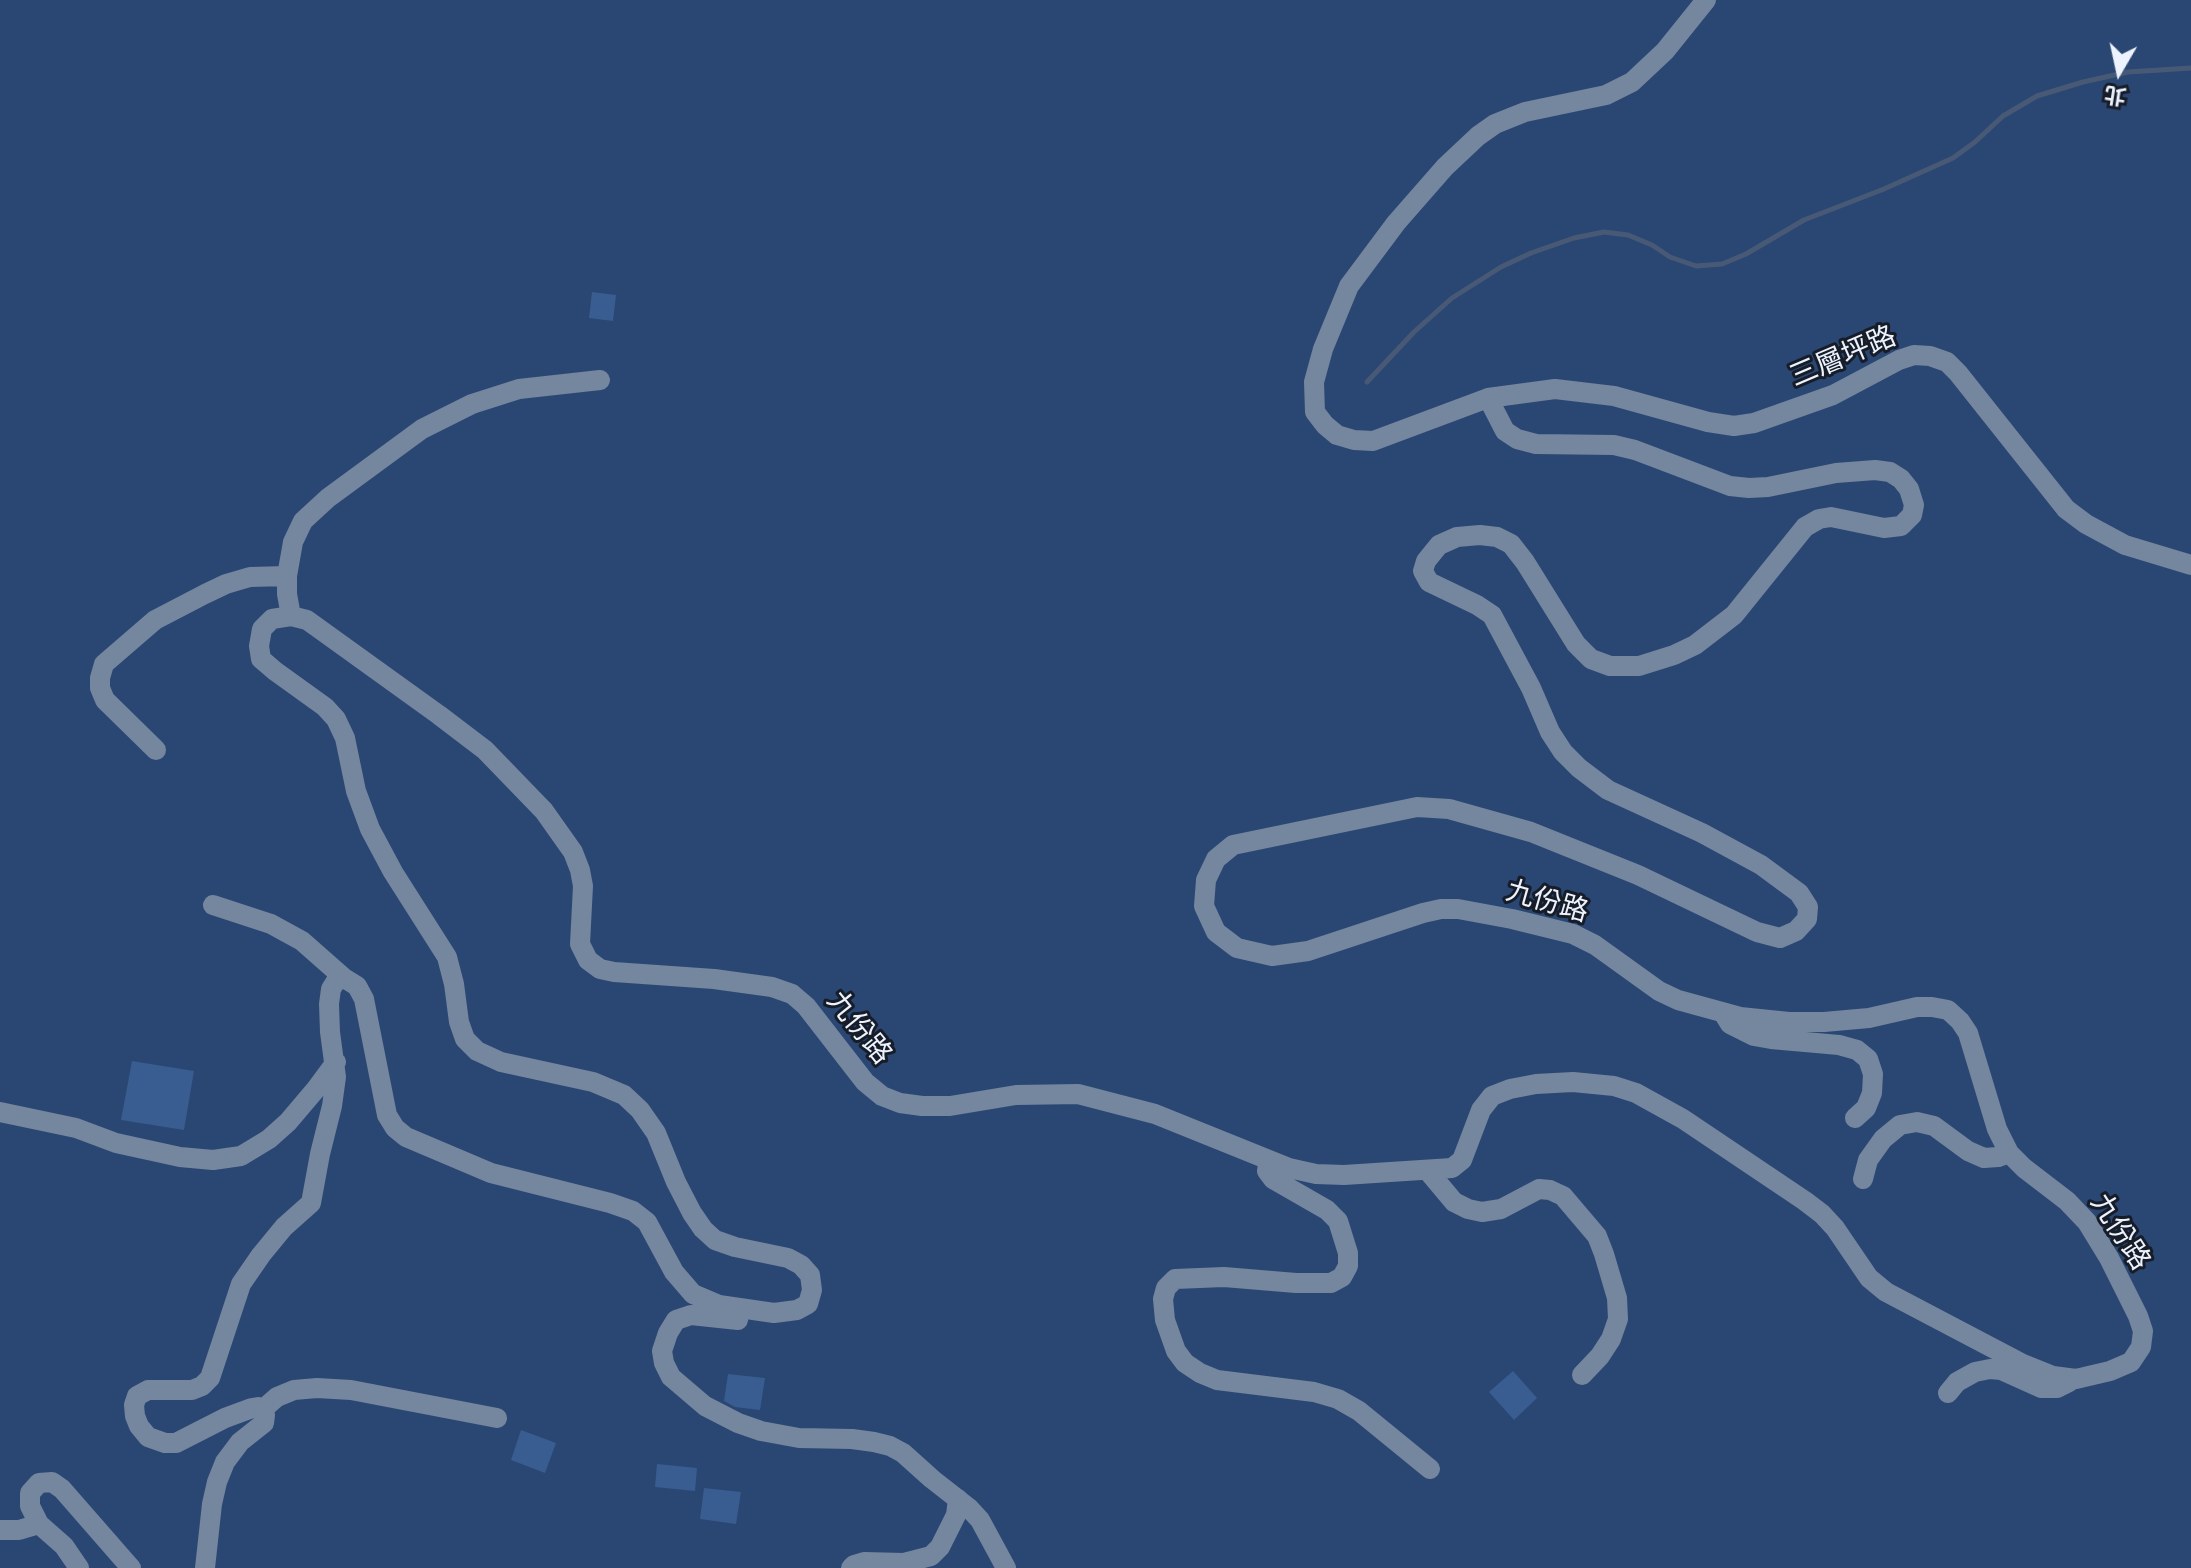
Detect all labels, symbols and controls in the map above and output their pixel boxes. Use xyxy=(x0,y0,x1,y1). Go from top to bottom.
north arrow xyxy=(2079,32,2159,112)
text: 北 xyxy=(2102,80,2128,112)
street label: 三層坪路 xyxy=(1785,320,1901,394)
street label: 九份路 xyxy=(1502,874,1592,930)
street label: 九份路 xyxy=(820,985,898,1071)
street label: 九份路 xyxy=(2083,1188,2157,1276)

